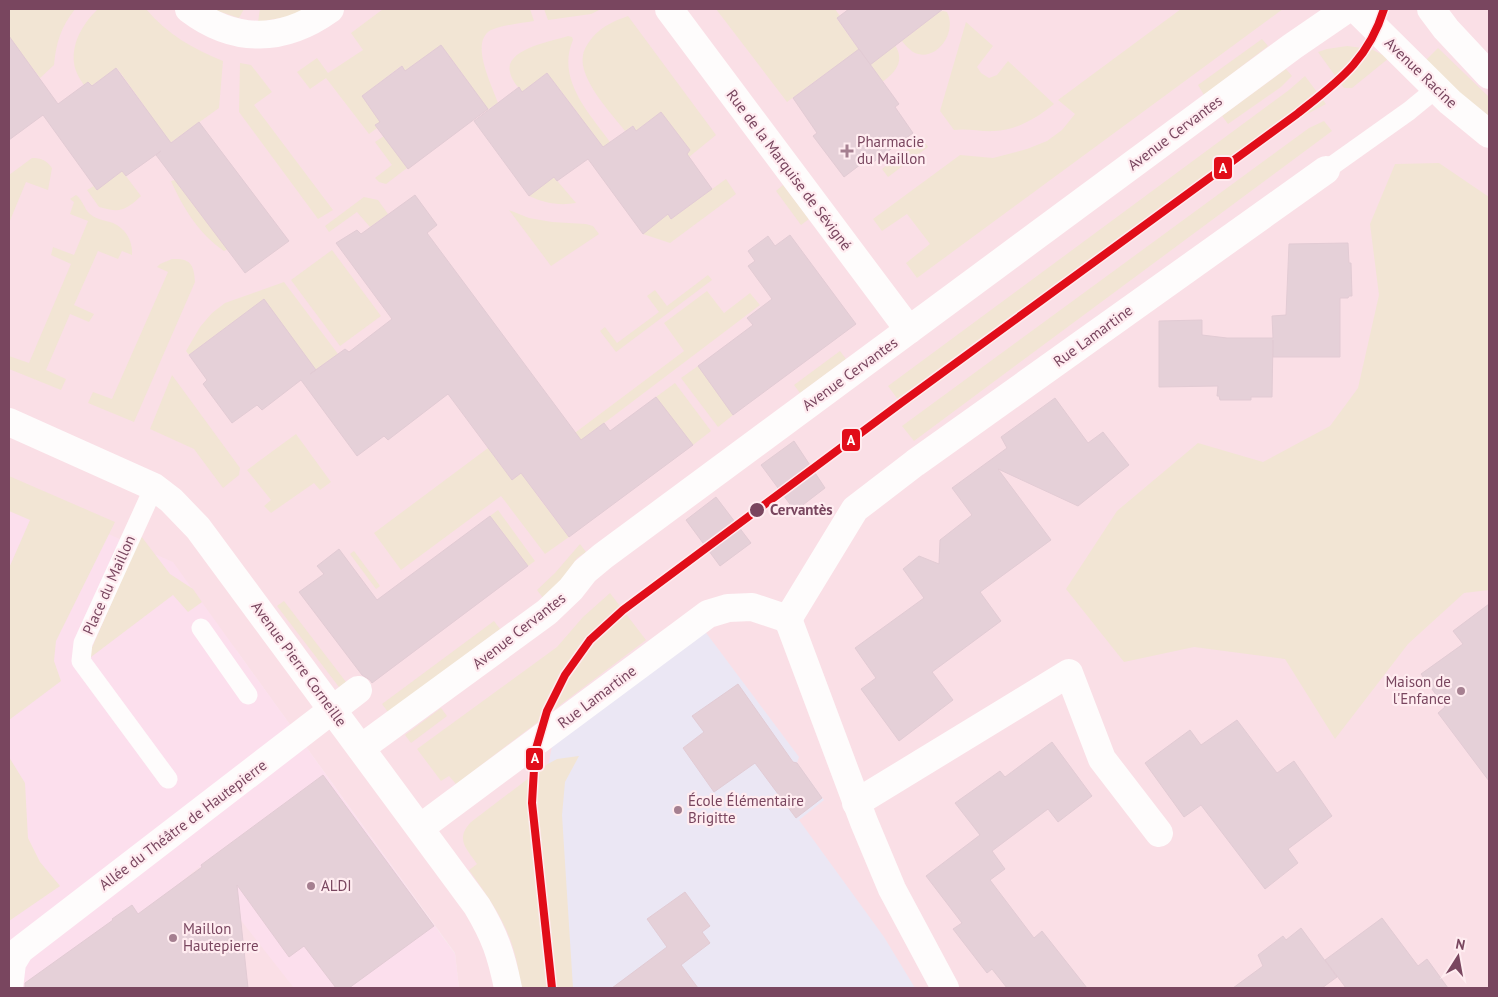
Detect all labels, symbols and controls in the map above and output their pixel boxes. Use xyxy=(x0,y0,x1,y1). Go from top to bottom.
street label: Avenue Racine xyxy=(1381,33,1462,112)
street label: Rue de la Marquise de Sévigné xyxy=(723,85,856,254)
street label: Avenue Cervantes xyxy=(1124,92,1226,174)
place label: Pharmacie du Maillon xyxy=(857,132,926,168)
marker: Pharmacie du Maillon xyxy=(841,145,853,157)
line badge: A xyxy=(1213,156,1233,180)
street label: Rue Lamartine xyxy=(1049,300,1136,371)
street label: Avenue Cervantes xyxy=(798,333,901,415)
line badge: A xyxy=(841,428,861,452)
text: A xyxy=(847,431,856,449)
place label: Cervantès xyxy=(770,500,833,519)
marker: Cervantès xyxy=(748,501,766,519)
street label: Place du Maillon xyxy=(78,532,139,637)
street label: Avenue Cervantes xyxy=(468,588,569,673)
street label: Avenue Pierre Corneille xyxy=(248,597,351,730)
street label: Rue Lamartine xyxy=(554,661,640,732)
place label: Maison de l'Enfance xyxy=(1385,672,1451,708)
marker: Maison de l'Enfance xyxy=(1455,685,1467,697)
line badge: A xyxy=(525,747,544,771)
text: A xyxy=(531,749,540,767)
street label: Allée du Théâtre de Hautepierre xyxy=(95,755,270,894)
place label: École Élémentaire Brigitte xyxy=(688,791,804,827)
marker: École Élémentaire Brigitte xyxy=(672,804,684,816)
place label: ALDI xyxy=(321,876,352,895)
marker: ALDI xyxy=(305,880,317,892)
place label: Maillon Hautepierre xyxy=(183,919,259,955)
marker: Maillon Hautepierre xyxy=(167,932,179,944)
north arrow xyxy=(1433,932,1483,982)
text: N xyxy=(1454,935,1467,954)

